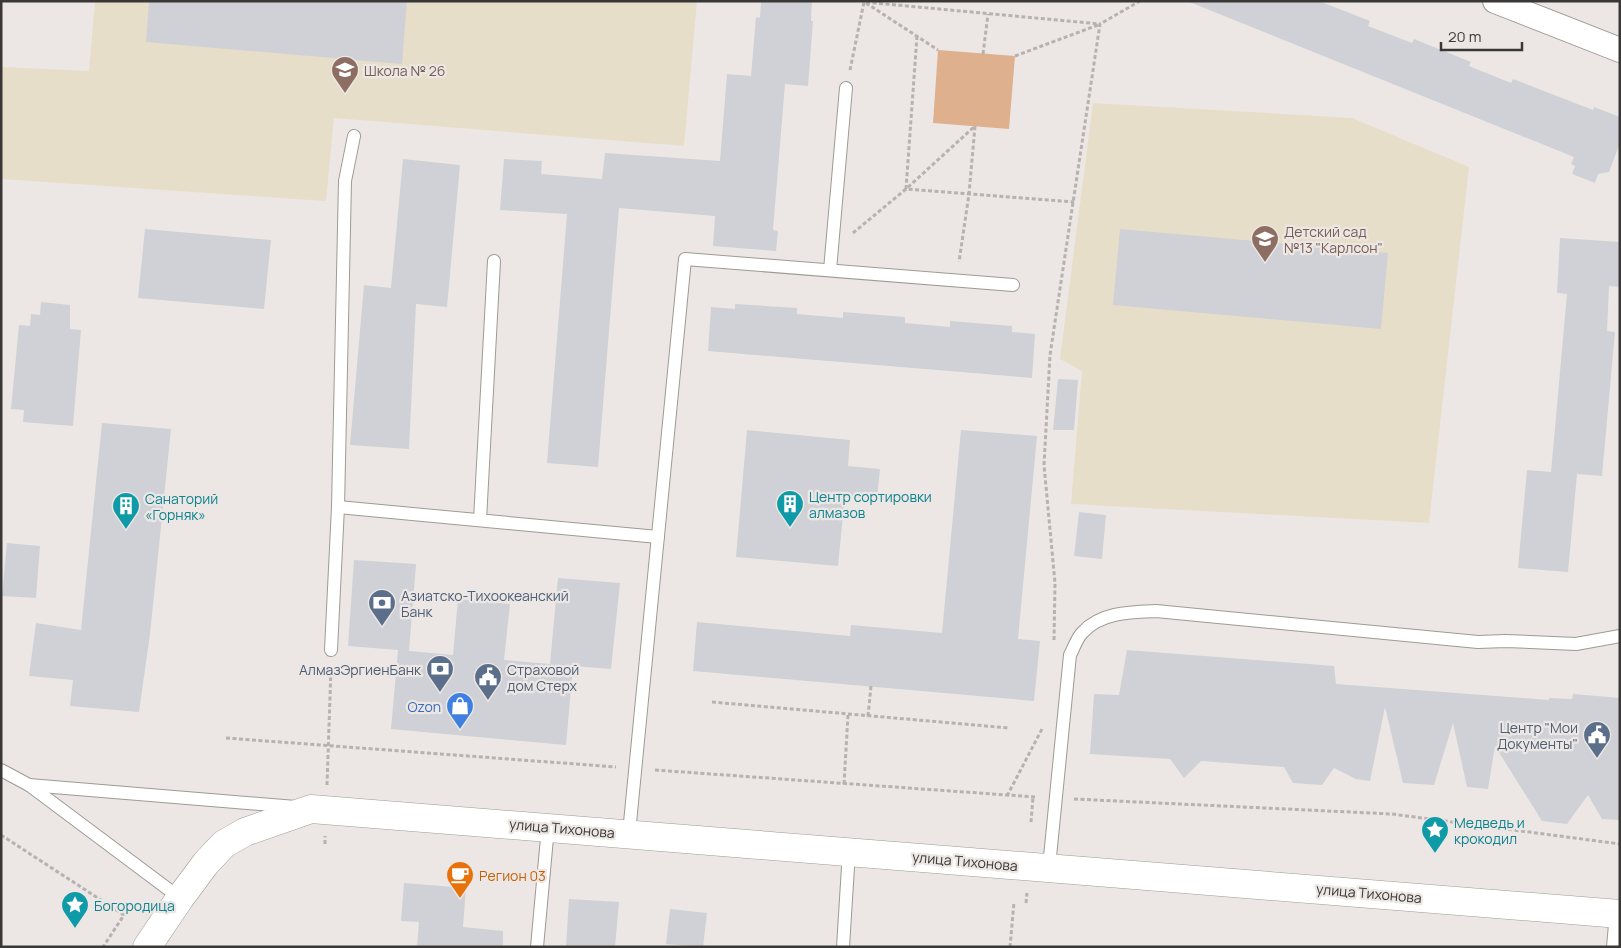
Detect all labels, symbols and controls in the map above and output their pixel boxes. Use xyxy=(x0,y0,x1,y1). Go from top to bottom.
scale bar xyxy=(1441,20,1522,52)
text: 20 m xyxy=(1448,26,1481,47)
school or university icon: Школа № 26 xyxy=(330,55,360,94)
place label: Школа № 26 xyxy=(364,61,445,80)
place label: Детский сад №13 "Карлсон" xyxy=(1284,222,1383,257)
school or university icon: Детский сад №13 "Карлсон" xyxy=(1250,224,1280,263)
place label: Центр сортировки алмазов xyxy=(809,487,932,522)
place label: Санаторий «Горняк» xyxy=(145,489,218,524)
building icon: Центр сортировки алмазов xyxy=(775,489,805,528)
building icon: Санаторий «Горняк» xyxy=(111,491,141,530)
place label: Азиатско-Тихоокеанский Банк xyxy=(401,586,569,621)
bank icon: Азиатско-Тихоокеанский Банк xyxy=(367,588,397,627)
bank icon: АлмазЭргиенБанк xyxy=(425,654,455,693)
place label: АлмазЭргиенБанк xyxy=(299,660,422,679)
place label: Страховой дом Стерх xyxy=(507,660,579,695)
public building icon: Страховой дом Стерх xyxy=(473,662,503,701)
shop icon: Ozon xyxy=(445,691,475,730)
place label: Ozon xyxy=(407,697,441,716)
place label: Центр "Мои Документы" xyxy=(1497,718,1578,753)
public building icon: Центр "Мои Документы" xyxy=(1582,720,1612,759)
place label: Медведь и крокодил xyxy=(1454,813,1525,848)
street label: улица Тихонова xyxy=(508,814,616,842)
place icon: Медведь и крокодил xyxy=(1420,815,1450,854)
street label: улица Тихонова xyxy=(911,847,1019,875)
cafe icon: Регион 03 xyxy=(445,860,475,899)
place label: Регион 03 xyxy=(479,866,546,885)
street label: улица Тихонова xyxy=(1315,879,1423,907)
place icon: Богородица xyxy=(60,890,90,929)
place label: Богородица xyxy=(94,896,175,915)

